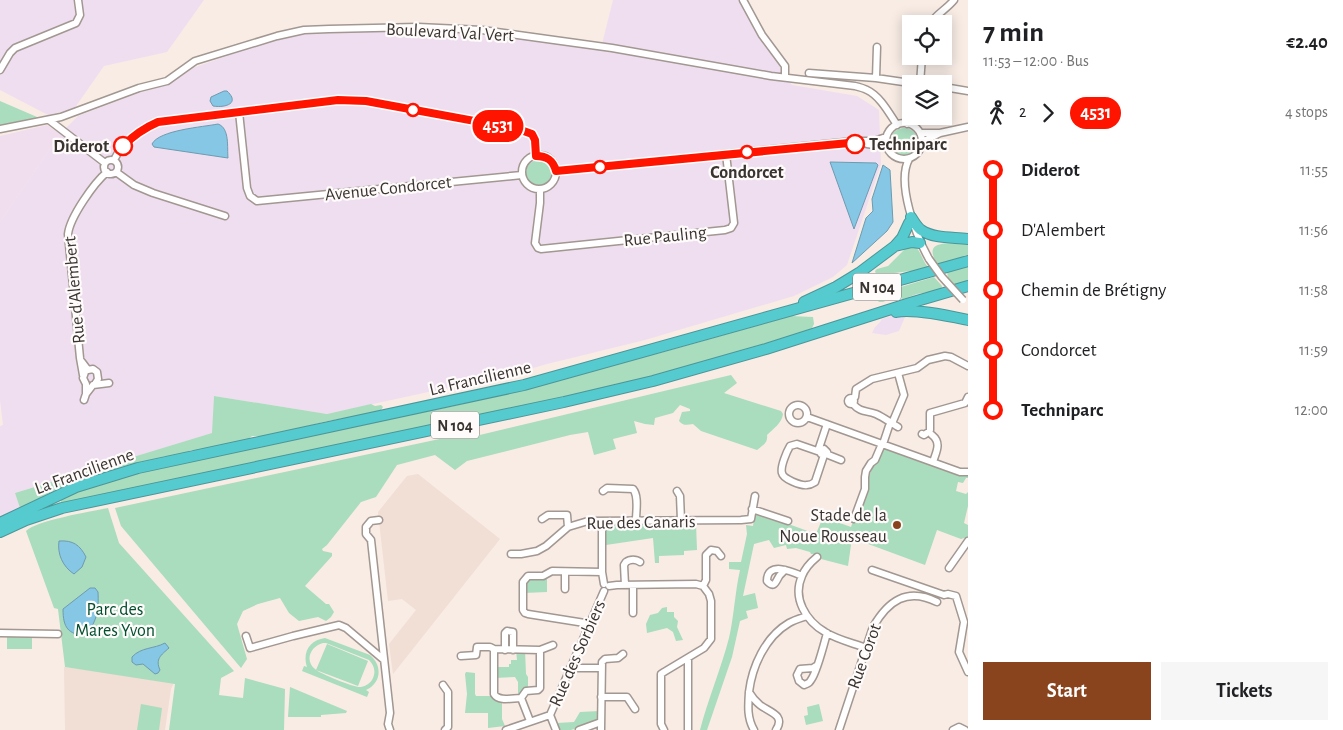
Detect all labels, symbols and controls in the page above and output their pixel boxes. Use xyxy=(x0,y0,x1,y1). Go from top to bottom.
map controls xyxy=(902,15,952,125)
button: locate xyxy=(902,15,952,65)
text: 7 min xyxy=(983,19,1044,47)
street label: Boulevard Val Vert xyxy=(386,21,515,45)
text: €2.40 xyxy=(1286,33,1328,52)
text: 11:53 – 12:00 · Bus xyxy=(983,53,1089,69)
button: layers xyxy=(902,75,952,125)
icon: walk xyxy=(983,99,1011,127)
icon: forward xyxy=(1034,99,1062,127)
unlabelled marker xyxy=(406,103,420,117)
text: 2 xyxy=(1019,104,1026,120)
text: 4531 xyxy=(1080,104,1111,122)
text: 4 stops xyxy=(1285,104,1328,120)
line badge: 4531 xyxy=(463,110,533,142)
text: 4531 xyxy=(482,117,514,135)
marker: Techniparc xyxy=(845,134,865,154)
marker: Diderot xyxy=(113,136,133,156)
place label: Techniparc xyxy=(869,136,947,154)
place label: Diderot xyxy=(53,138,109,156)
marker: Condorcet xyxy=(740,145,754,159)
unlabelled marker xyxy=(593,160,607,174)
text: Diderot xyxy=(1021,161,1080,180)
text: 11:55 xyxy=(1300,162,1328,178)
place label: Condorcet xyxy=(710,164,784,182)
street label: Avenue Condorcet xyxy=(324,173,453,205)
text: D'Alembert xyxy=(1021,221,1105,240)
text: 11:56 xyxy=(1299,222,1328,238)
street label: Rue Pauling xyxy=(623,224,708,250)
street label: Rue d'Alembert xyxy=(61,235,89,344)
road number: N 104 xyxy=(853,274,901,300)
text: Chemin de Brétigny xyxy=(1021,281,1166,300)
text: 11:58 xyxy=(1299,282,1328,298)
text: Condorcet xyxy=(1021,341,1097,360)
text: 11:59 xyxy=(1299,342,1328,358)
street label: La Francilienne xyxy=(428,359,533,399)
text: Techniparc xyxy=(1021,401,1103,420)
text: 12:00 xyxy=(1295,402,1328,418)
road number: N 104 xyxy=(431,412,479,438)
street label: La Francilienne xyxy=(32,446,136,498)
place label: Stade de la Noue Rousseau xyxy=(779,507,887,546)
street label: Rue des Canaris xyxy=(586,513,696,533)
marker: Stade de la Noue Rousseau xyxy=(891,519,903,531)
street label: Rue des Sorbiers xyxy=(546,598,609,709)
park label: Parc des Mares Yvon xyxy=(75,601,155,640)
street label: Rue Corot xyxy=(845,621,885,691)
button: Start xyxy=(983,662,1151,720)
button: Tickets xyxy=(1161,662,1328,720)

